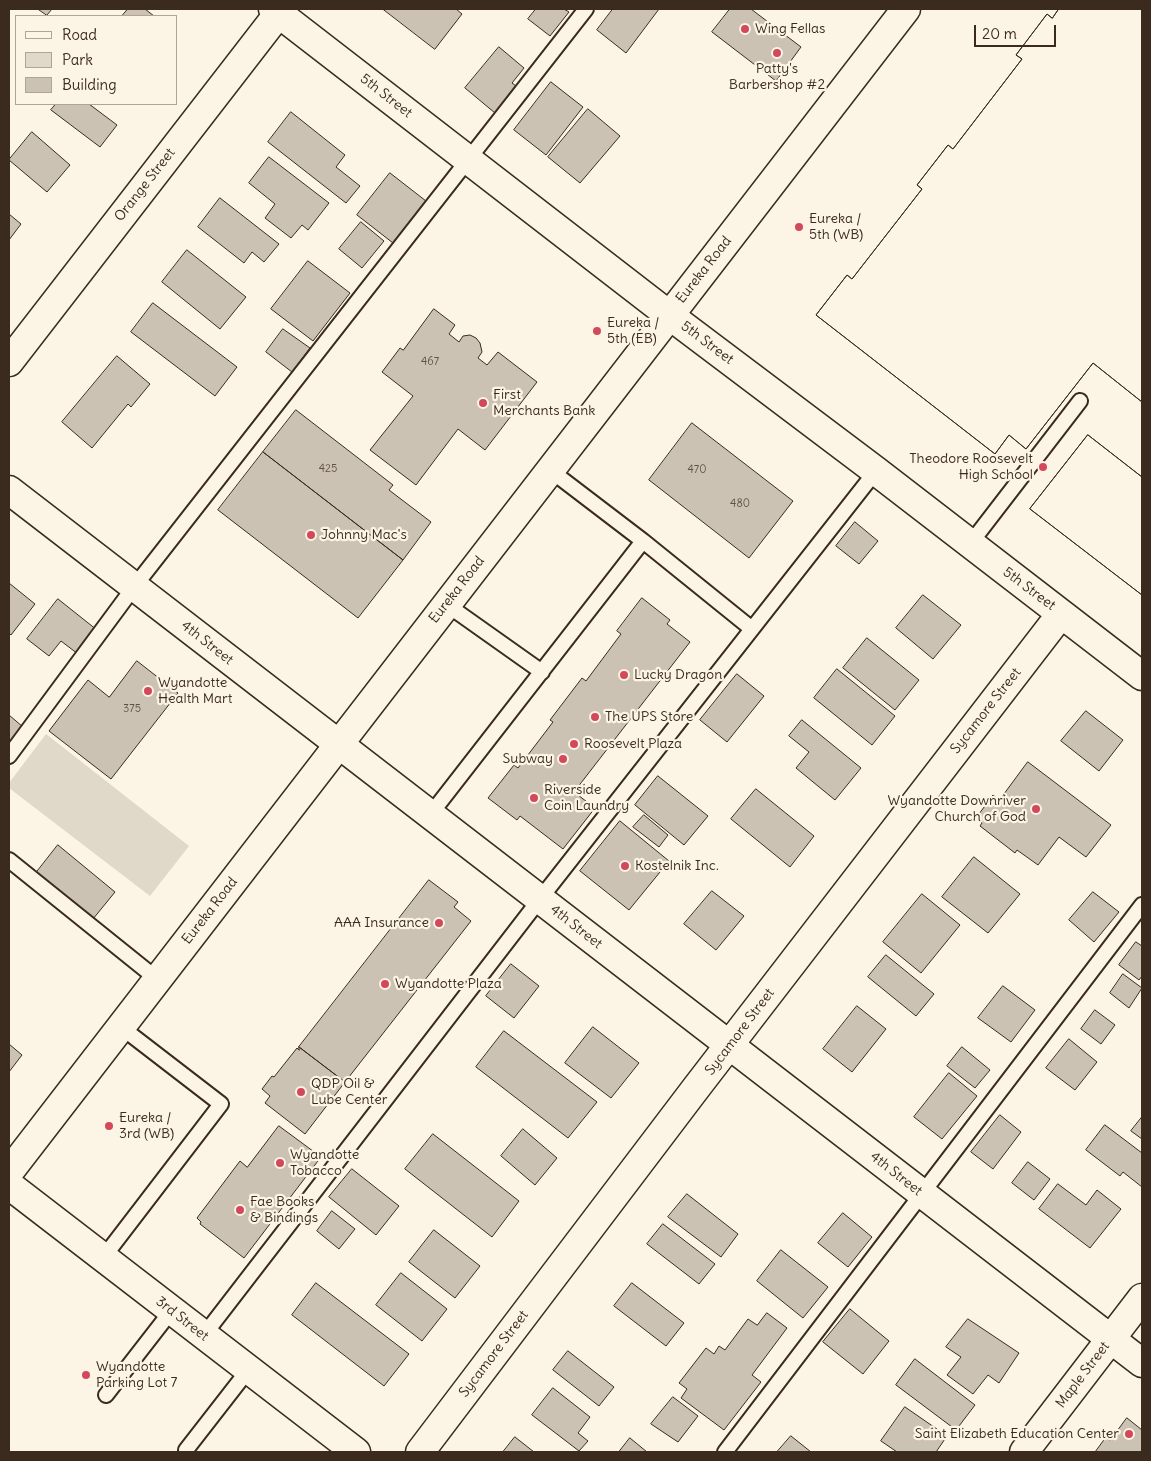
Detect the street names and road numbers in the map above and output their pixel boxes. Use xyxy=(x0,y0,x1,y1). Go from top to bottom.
street label: 5th Street xyxy=(357,70,415,122)
street label: Orange Street xyxy=(111,145,179,225)
street label: Eureka Road xyxy=(673,233,735,307)
street label: 5th Street xyxy=(677,318,737,368)
street label: Eureka Road xyxy=(426,553,488,627)
street label: 5th Street xyxy=(999,564,1059,614)
street label: 4th Street xyxy=(178,617,236,669)
street label: Sycamore Street xyxy=(947,665,1025,757)
street label: Eureka Road xyxy=(179,874,241,948)
street label: 4th Street xyxy=(547,901,605,953)
street label: Sycamore Street xyxy=(702,985,778,1079)
street label: 4th Street xyxy=(867,1148,925,1200)
street label: 3rd Street xyxy=(152,1293,212,1345)
street label: Sycamore Street xyxy=(456,1307,532,1401)
street label: Maple Street xyxy=(1053,1339,1113,1411)

